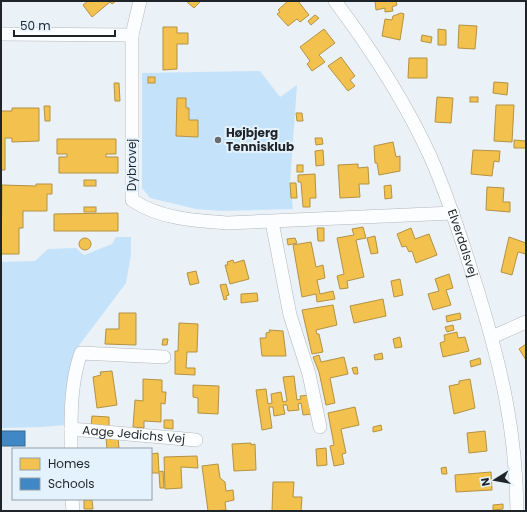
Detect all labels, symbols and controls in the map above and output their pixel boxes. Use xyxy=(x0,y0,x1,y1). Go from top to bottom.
scale bar xyxy=(14,12,115,38)
text: 50 m xyxy=(20,17,51,34)
place label: Højbjerg Tennisklub xyxy=(226,124,294,155)
marker: Højbjerg Tennisklub xyxy=(213,135,223,145)
street label: Dybrovej xyxy=(123,139,140,191)
street label: Elverdalsvej xyxy=(444,207,482,279)
street label: Aage Jedichs Vej xyxy=(82,421,186,447)
legend xyxy=(12,448,152,500)
text: Homes xyxy=(48,455,90,472)
north arrow xyxy=(475,460,515,500)
text: Schools xyxy=(48,475,95,492)
text: N xyxy=(477,476,494,487)

